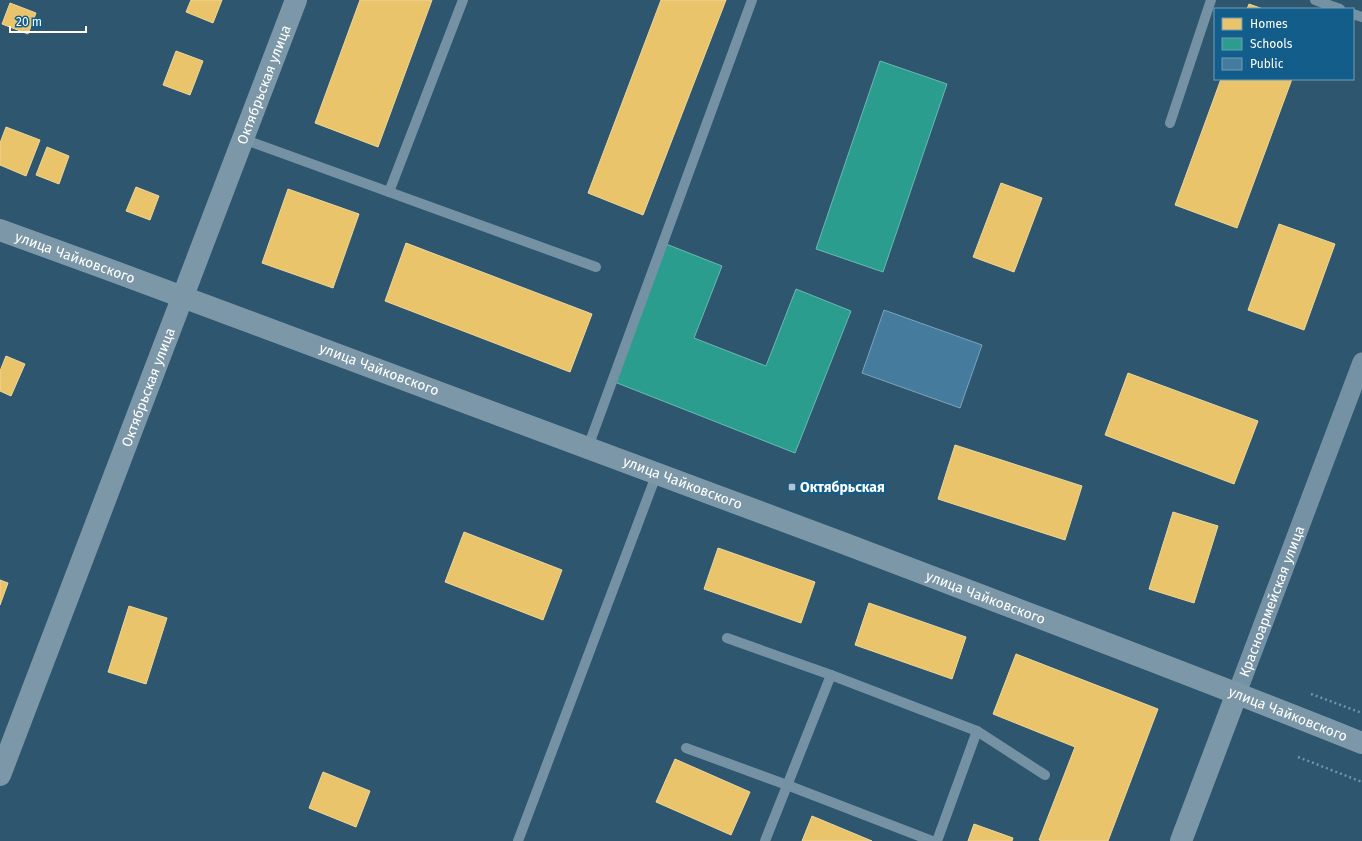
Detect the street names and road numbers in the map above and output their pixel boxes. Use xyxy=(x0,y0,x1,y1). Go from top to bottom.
street label: Октябрьская улица xyxy=(234,23,295,147)
street label: улица Чайковского xyxy=(13,228,137,287)
street label: Октябрьская улица xyxy=(118,325,179,450)
street label: улица Чайковского xyxy=(317,340,441,400)
street label: улица Чайковского xyxy=(621,453,745,513)
street label: Красноармейская улица xyxy=(1236,523,1308,680)
street label: улица Чайковского xyxy=(923,567,1048,628)
street label: улица Чайковского xyxy=(1226,683,1350,745)

